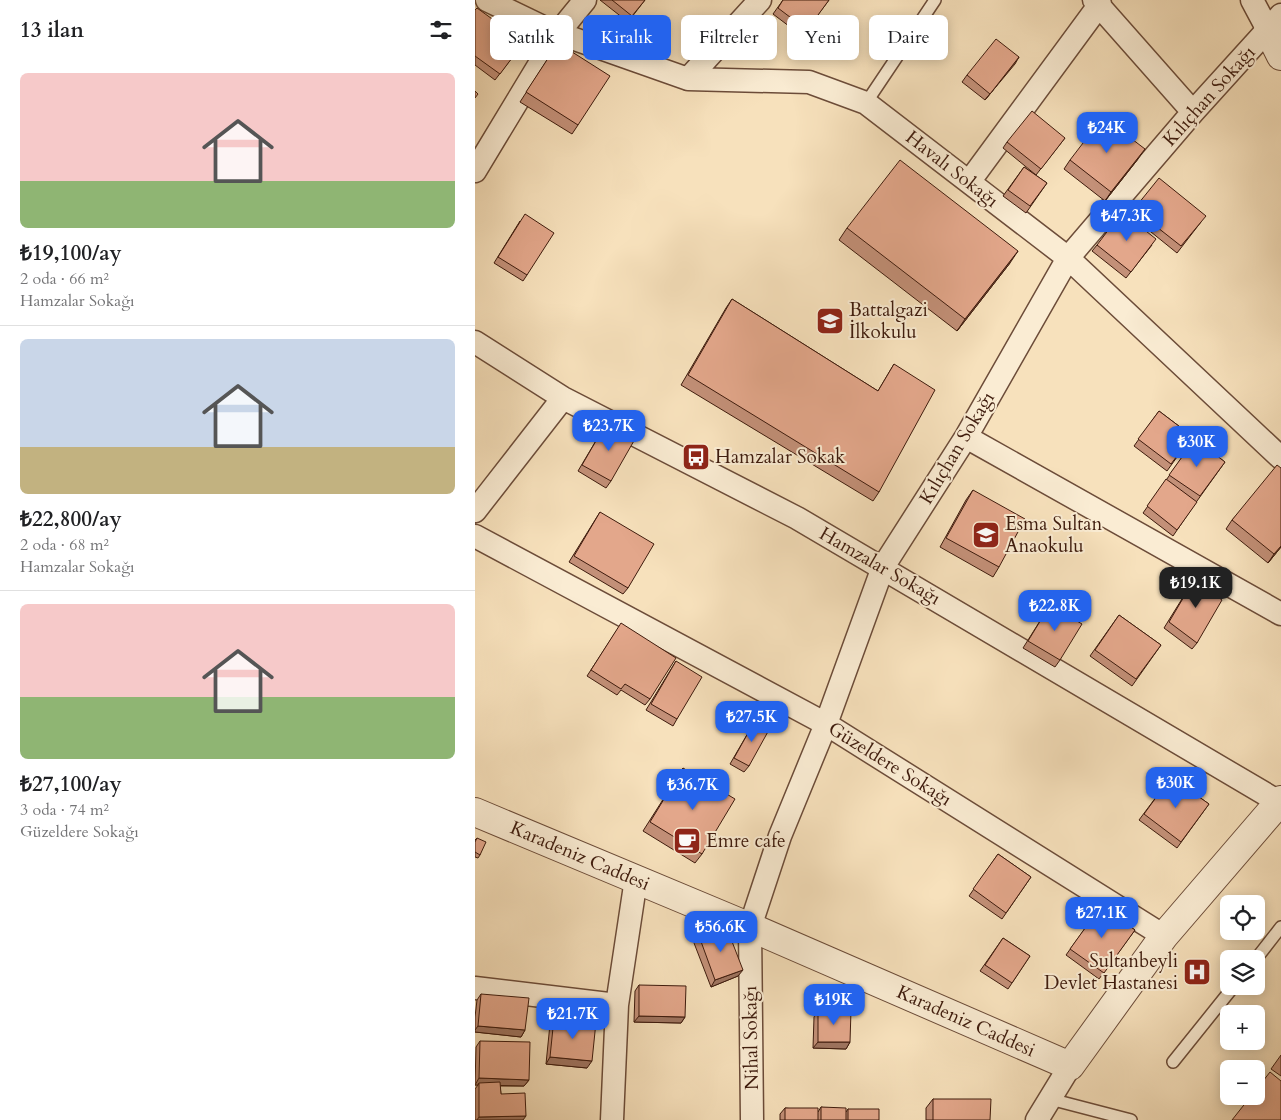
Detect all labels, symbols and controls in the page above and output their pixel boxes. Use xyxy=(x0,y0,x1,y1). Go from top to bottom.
chip: Satılık xyxy=(490,15,573,60)
chip: Kiralık xyxy=(583,15,671,60)
chip: Filtreler xyxy=(681,15,777,60)
chip: Yeni xyxy=(787,15,859,60)
chip: Daire xyxy=(869,15,948,60)
text: 13 ilan xyxy=(20,16,84,45)
icon: filters xyxy=(427,16,455,44)
street label: Kılıçhan Sokağı xyxy=(1157,40,1261,152)
icon: home xyxy=(193,106,283,196)
pin: ₺24K xyxy=(1077,112,1137,154)
text: ₺24K xyxy=(1088,117,1126,139)
street label: Havalı Sokağı xyxy=(900,124,1004,214)
pin: ₺47.3K xyxy=(1086,200,1168,242)
text: ₺47.3K xyxy=(1101,205,1153,227)
text: ₺19,100/ay xyxy=(20,239,122,268)
text: 2 oda · 66 m² xyxy=(20,268,109,290)
text: Hamzalar Sokağı xyxy=(20,290,135,312)
place label: Battalgazi İlkokulu xyxy=(849,297,928,345)
school or university icon: Battalgazi İlkokulu xyxy=(815,306,845,336)
icon: home xyxy=(193,371,283,461)
street label: Kılıçhan Sokağı xyxy=(913,387,1001,509)
pin: ₺23.7K xyxy=(568,410,650,452)
text: ₺23.7K xyxy=(583,415,635,437)
pin: ₺30K xyxy=(1167,426,1227,468)
text: ₺30K xyxy=(1178,431,1216,453)
bus stop icon: Hamzalar Sokak xyxy=(681,442,711,472)
place label: Hamzalar Sokak xyxy=(715,444,846,470)
text: ₺22,800/ay xyxy=(20,505,122,534)
place label: Esma Sultan Anaokulu xyxy=(1005,511,1102,559)
school or university icon: Esma Sultan Anaokulu xyxy=(971,520,1001,550)
street label: Hamzalar Sokağı xyxy=(815,521,945,611)
text: 2 oda · 68 m² xyxy=(20,534,109,556)
text: Hamzalar Sokağı xyxy=(20,556,135,578)
pin: ₺19.1K xyxy=(1155,566,1237,609)
text: ₺19.1K xyxy=(1170,572,1222,594)
pin: ₺22.8K xyxy=(1014,590,1096,632)
text: ₺22.8K xyxy=(1029,595,1081,617)
icon: home xyxy=(193,636,283,726)
pin: ₺27.5K xyxy=(711,700,793,743)
text: ₺27.5K xyxy=(726,706,778,728)
street label: Güzeldere Sokağı xyxy=(823,716,957,812)
pin: ₺30K xyxy=(1146,766,1206,809)
pin: ₺36.7K xyxy=(652,768,734,811)
text: ₺27,100/ay xyxy=(20,770,122,799)
text: ₺30K xyxy=(1157,772,1195,794)
text: ₺36.7K xyxy=(667,774,719,796)
text: 3 oda · 74 m² xyxy=(20,799,109,821)
street label: Karadeniz Caddesi xyxy=(506,815,654,897)
text: Güzeldere Sokağı xyxy=(20,821,139,843)
cafe icon: Emre cafe xyxy=(672,826,702,856)
place label: Emre cafe xyxy=(706,828,786,854)
map controls xyxy=(1220,895,1265,1105)
button: locate xyxy=(1220,895,1265,940)
pin: ₺27.1K xyxy=(1061,896,1143,939)
text: ₺27.1K xyxy=(1076,902,1128,924)
pin: ₺56.6K xyxy=(680,910,762,953)
text: ₺56.6K xyxy=(695,916,747,938)
place label: Sultanbeyli Devlet Hastanesi xyxy=(1044,948,1178,996)
button: layers xyxy=(1220,950,1265,995)
hospital icon: Sultanbeyli Devlet Hastanesi xyxy=(1182,957,1212,987)
street label: Karadeniz Caddesi xyxy=(893,979,1039,1063)
pin: ₺19K xyxy=(804,984,864,1026)
street label: Nihal Sokağı xyxy=(737,986,765,1090)
text: ₺19K xyxy=(815,989,853,1011)
pin: ₺21.7K xyxy=(532,998,614,1040)
text: ₺21.7K xyxy=(547,1003,599,1025)
button: + xyxy=(1220,1005,1265,1050)
button: − xyxy=(1220,1060,1265,1105)

